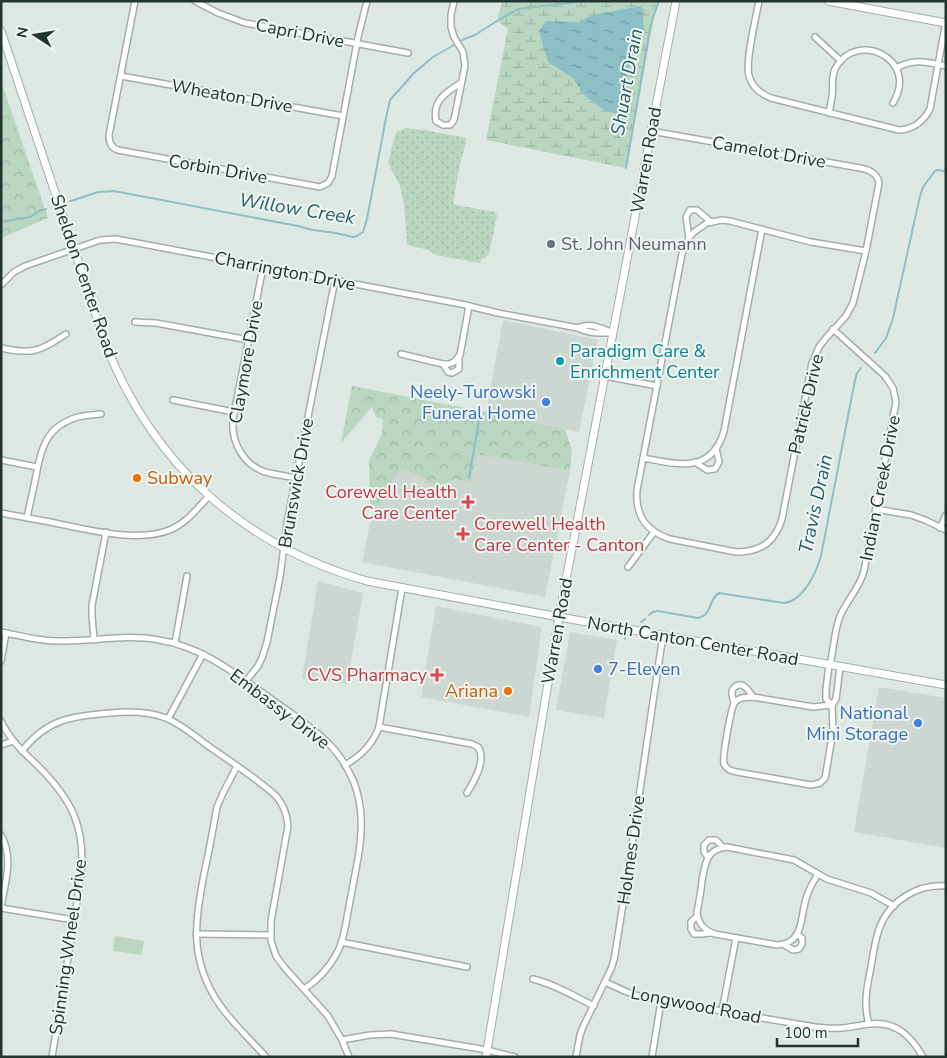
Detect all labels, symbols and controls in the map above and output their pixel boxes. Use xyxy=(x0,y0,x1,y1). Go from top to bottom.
north arrow xyxy=(10,10,60,60)
street label: Capri Drive xyxy=(254,13,346,53)
text: N xyxy=(12,25,33,40)
water label: Shuart Drain xyxy=(605,27,649,137)
street label: Wheaton Drive xyxy=(169,74,295,118)
street label: Warren Road xyxy=(625,105,667,215)
street label: Camelot Drive xyxy=(710,130,828,174)
street label: Corbin Drive xyxy=(167,148,269,190)
water label: Willow Creek xyxy=(237,187,357,231)
street label: Sheldon Center Road xyxy=(45,191,123,361)
place label: St. John Neumann xyxy=(561,232,707,256)
marker: St. John Neumann xyxy=(545,238,557,250)
street label: Charrington Drive xyxy=(212,246,358,296)
street label: Claymore Drive xyxy=(223,298,269,426)
place label: Paradigm Care & Enrichment Center xyxy=(570,339,720,384)
street label: Patrick Drive xyxy=(783,352,829,456)
marker: Paradigm Care & Enrichment Center xyxy=(554,355,566,367)
place label: Neely-Turowski Funeral Home xyxy=(410,380,536,425)
marker: Neely-Turowski Funeral Home xyxy=(540,396,552,408)
street label: Indian Creek Drive xyxy=(854,413,906,563)
street label: Brunswick Drive xyxy=(273,416,319,550)
water label: Travis Drain xyxy=(793,452,839,556)
place label: Subway xyxy=(147,466,213,490)
marker: Subway xyxy=(131,472,143,484)
place label: Corewell Health Care Center xyxy=(325,480,458,525)
marker: Corewell Health Care Center xyxy=(461,495,475,509)
place label: Corewell Health Care Center - Canton xyxy=(474,512,644,557)
marker: Corewell Health Care Center - Canton xyxy=(456,527,470,541)
street label: Warren Road xyxy=(536,576,578,686)
street label: North Canton Center Road xyxy=(586,611,800,671)
place label: 7-Eleven xyxy=(608,657,681,681)
street label: Embassy Drive xyxy=(225,663,335,755)
place label: CVS Pharmacy xyxy=(307,663,428,687)
marker: 7-Eleven xyxy=(592,663,604,675)
marker: CVS Pharmacy xyxy=(431,669,443,681)
place label: Ariana xyxy=(445,679,498,703)
marker: Ariana xyxy=(502,685,514,697)
place label: National Mini Storage xyxy=(806,701,909,746)
marker: National Mini Storage xyxy=(912,717,924,729)
street label: Holmes Drive xyxy=(611,794,651,906)
street label: Spinning Wheel Drive xyxy=(44,857,92,1037)
street label: Longwood Road xyxy=(629,981,763,1029)
scale bar xyxy=(777,1016,858,1048)
text: 100 m xyxy=(784,1023,828,1043)

